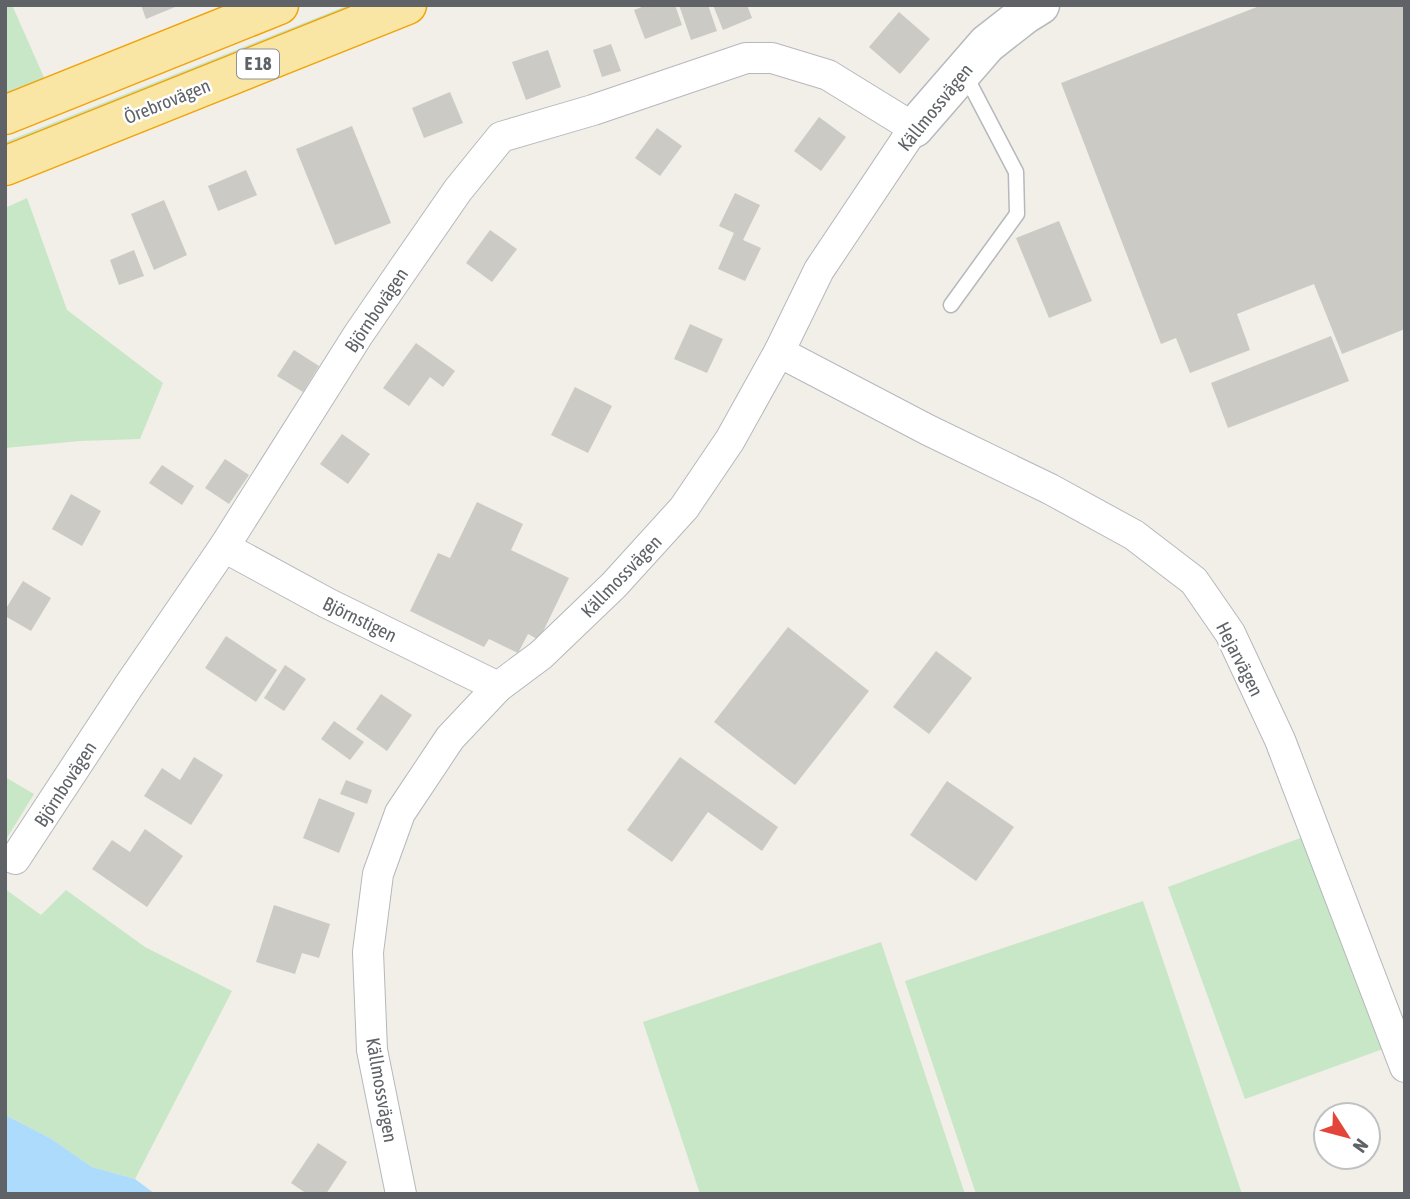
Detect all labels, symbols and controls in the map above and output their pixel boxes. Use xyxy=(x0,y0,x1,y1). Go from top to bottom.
road number: E 18 xyxy=(237,50,279,78)
street label: Källmossvägen xyxy=(893,59,977,155)
street label: Örebrovägen xyxy=(121,74,213,128)
street label: Björnbovägen xyxy=(340,264,412,356)
street label: Källmossvägen xyxy=(576,530,666,622)
street label: Björnstigen xyxy=(320,592,400,646)
street label: Hejarvägen xyxy=(1212,618,1268,700)
street label: Björnbovägen xyxy=(29,737,101,831)
street label: Källmossvägen xyxy=(362,1036,402,1144)
north arrow xyxy=(1312,1101,1382,1171)
text: N xyxy=(1349,1135,1373,1157)

